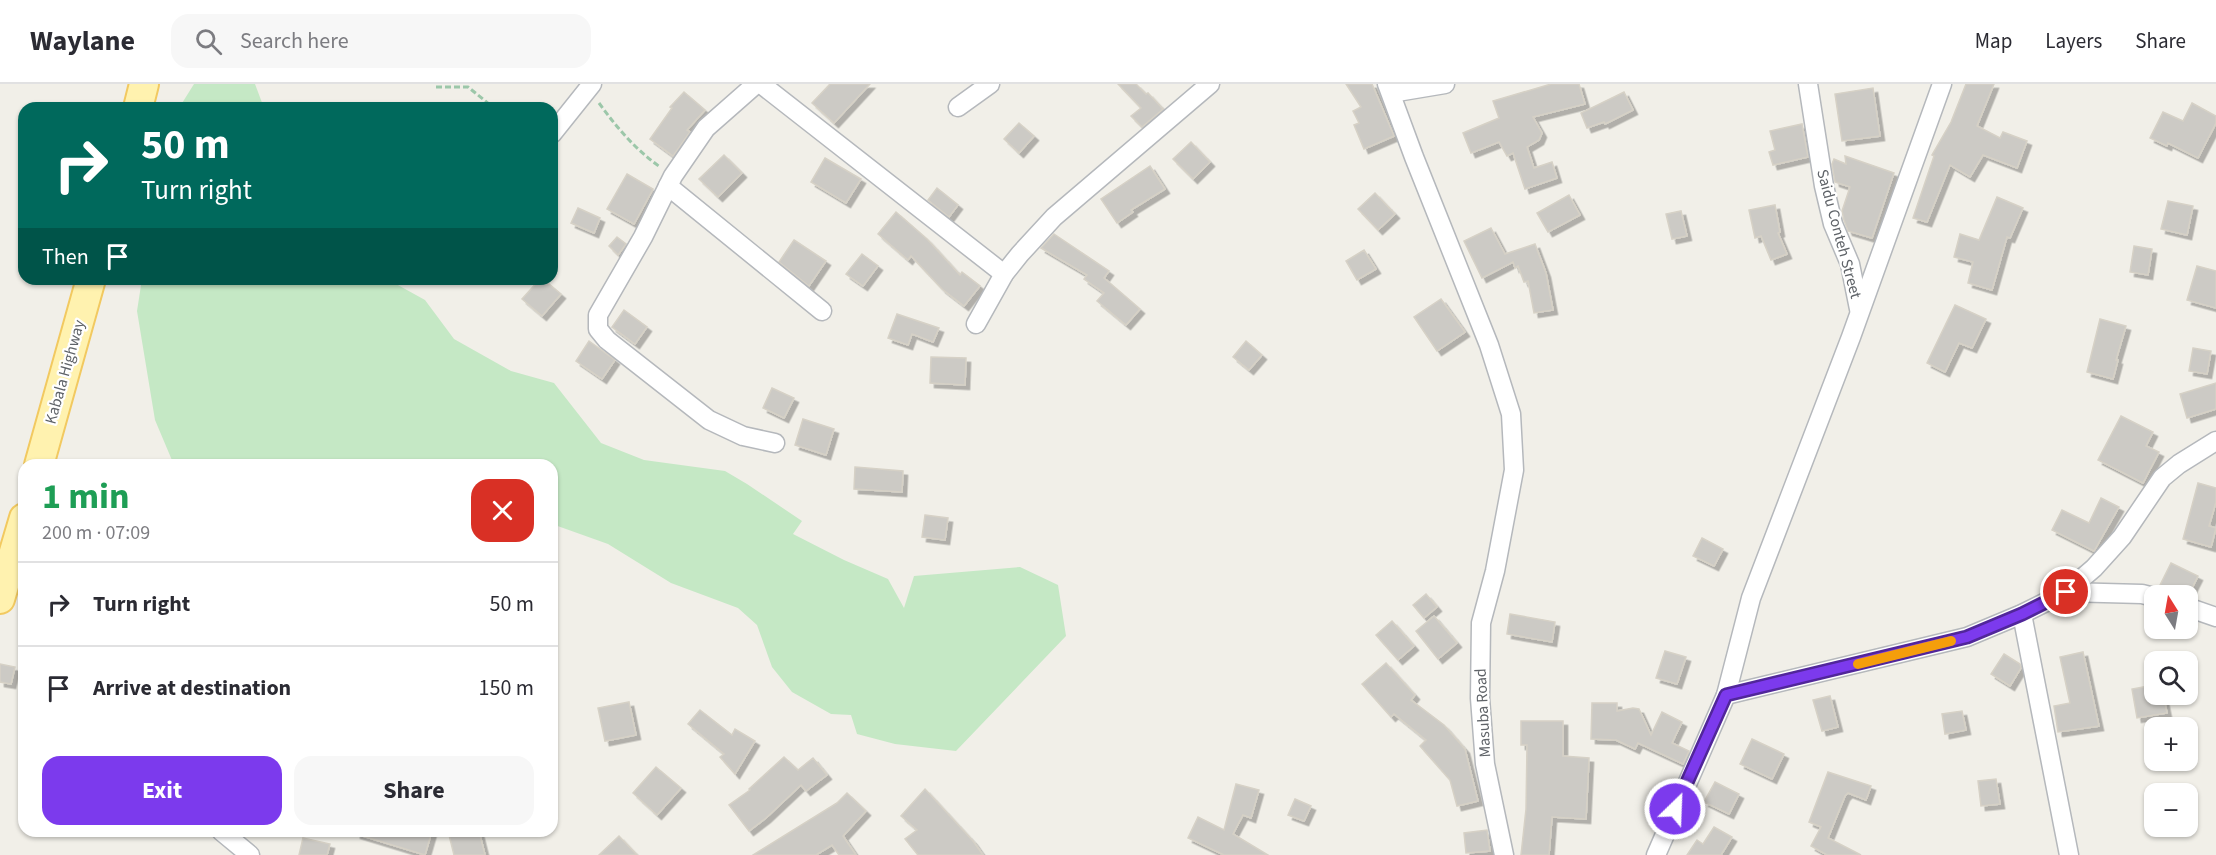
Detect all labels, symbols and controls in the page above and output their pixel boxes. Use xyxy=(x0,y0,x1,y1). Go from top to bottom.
search box xyxy=(171,14,591,68)
text: Waylane xyxy=(30,21,135,61)
icon: search xyxy=(192,25,225,58)
text: Search here xyxy=(240,25,349,57)
text: Map xyxy=(1975,26,2012,56)
text: Layers xyxy=(2045,26,2102,56)
text: Share xyxy=(2135,26,2186,56)
text: 50 m xyxy=(141,115,230,175)
icon: right xyxy=(42,126,120,204)
street label: Saidu Conteh Street xyxy=(1811,167,1867,302)
text: Turn right xyxy=(141,171,252,210)
icon: arrive xyxy=(101,240,134,273)
text: Then xyxy=(42,241,89,273)
street label: Kabala Highway xyxy=(40,317,91,427)
text: 1 min xyxy=(42,471,130,522)
button: close xyxy=(471,479,534,542)
text: 200 m · 07:09 xyxy=(42,519,150,547)
pin xyxy=(2040,566,2091,617)
icon: arrive xyxy=(2049,575,2082,608)
north arrow xyxy=(2144,585,2198,639)
map controls xyxy=(2144,585,2198,837)
icon: right xyxy=(42,588,75,621)
text: Turn right xyxy=(93,588,190,620)
text: 50 m xyxy=(489,588,534,620)
button: search xyxy=(2144,651,2198,705)
street label: Masuba Road xyxy=(1470,668,1496,758)
icon: arrive xyxy=(42,672,75,705)
text: Arrive at destination xyxy=(93,672,291,704)
text: 150 m xyxy=(479,672,534,704)
button: + xyxy=(2144,717,2198,771)
button: Exit xyxy=(42,756,282,825)
button: Share xyxy=(294,756,534,825)
position arrow xyxy=(1643,777,1707,841)
button: − xyxy=(2144,783,2198,837)

